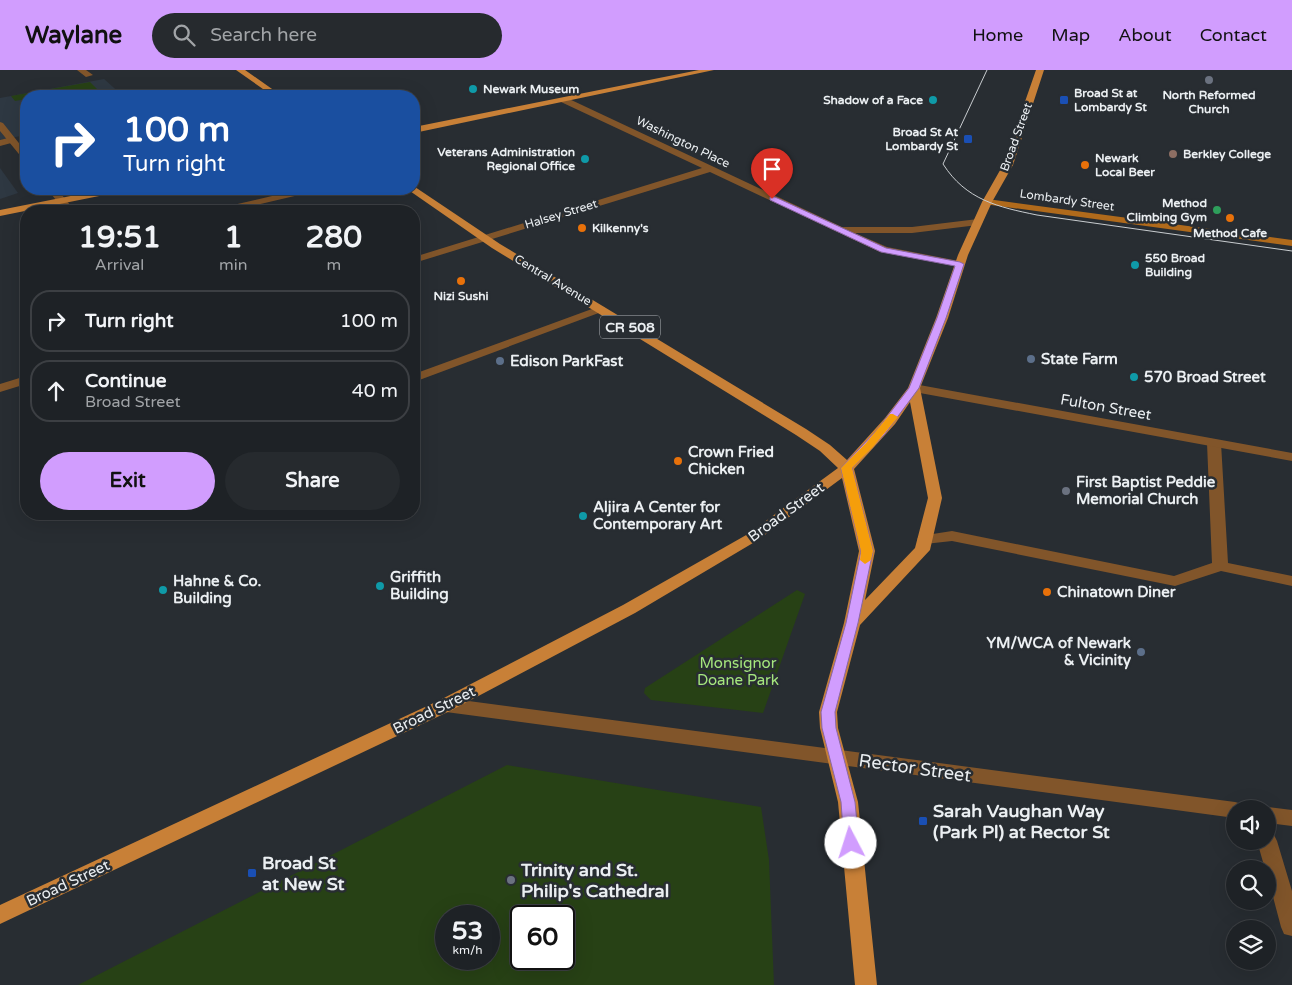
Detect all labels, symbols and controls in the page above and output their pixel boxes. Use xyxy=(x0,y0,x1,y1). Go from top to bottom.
search box xyxy=(152,13,502,58)
text: Waylane xyxy=(25,21,122,50)
icon: search xyxy=(170,21,198,49)
text: Search here xyxy=(210,24,317,46)
text: Home xyxy=(972,24,1023,46)
text: Map xyxy=(1051,24,1090,46)
text: About xyxy=(1118,24,1172,46)
text: Contact xyxy=(1200,24,1267,46)
marker: North Reformed Church xyxy=(1203,74,1215,86)
place label: Newark Museum xyxy=(483,82,579,96)
marker: Newark Museum xyxy=(467,83,479,95)
place label: Broad St at Lombardy St xyxy=(1074,86,1147,115)
place label: North Reformed Church xyxy=(1162,88,1256,116)
place label: Shadow of a Face xyxy=(823,93,923,107)
marker: Shadow of a Face xyxy=(927,94,939,106)
marker: Broad St at Lombardy St xyxy=(1058,94,1070,106)
street label: Broad Street xyxy=(997,101,1035,173)
text: 100 m xyxy=(123,109,230,151)
icon: right xyxy=(40,110,105,175)
street label: Washington Place xyxy=(634,113,732,171)
place label: Broad St At Lombardy St xyxy=(885,125,958,154)
marker: Broad St At Lombardy St xyxy=(962,133,974,145)
place label: Veterans Administration Regional Office xyxy=(437,145,575,174)
place label: Berkley College xyxy=(1183,147,1271,162)
pin xyxy=(751,148,793,199)
marker: Berkley College xyxy=(1167,148,1179,160)
text: Turn right xyxy=(123,151,225,177)
place label: Newark Local Beer xyxy=(1095,151,1155,179)
marker: Veterans Administration Regional Office xyxy=(579,153,591,165)
icon: arrive xyxy=(758,155,786,183)
marker: Newark Local Beer xyxy=(1079,159,1091,171)
street label: Lombardy Street xyxy=(1019,186,1116,214)
street label: Halsey Street xyxy=(523,196,599,232)
place label: Method Climbing Gym xyxy=(1127,196,1207,225)
marker: Method Climbing Gym xyxy=(1211,204,1223,216)
marker: Method Cafe xyxy=(1224,212,1236,224)
text: 19:51 xyxy=(78,219,161,256)
text: 1 xyxy=(224,219,243,256)
text: 280 xyxy=(306,219,362,256)
place label: Kilkenny's xyxy=(592,221,649,236)
marker: Kilkenny's xyxy=(576,222,588,234)
place label: Method Cafe xyxy=(1193,226,1267,240)
place label: 550 Broad Building xyxy=(1145,251,1205,280)
street label: Central Avenue xyxy=(512,252,594,309)
text: Arrival xyxy=(95,255,144,275)
text: min xyxy=(219,255,248,275)
text: m xyxy=(326,255,341,275)
marker: 550 Broad Building xyxy=(1129,259,1141,271)
marker: Nizi Sushi xyxy=(455,275,467,287)
place label: Nizi Sushi xyxy=(433,289,489,303)
icon: right xyxy=(42,307,70,335)
text: Turn right xyxy=(85,310,173,332)
text: 100 m xyxy=(340,310,398,332)
road number: CR 508 xyxy=(600,316,660,338)
place label: State Farm xyxy=(1041,350,1118,368)
place label: Edison ParkFast xyxy=(510,352,624,370)
marker: State Farm xyxy=(1025,353,1037,365)
marker: Edison ParkFast xyxy=(494,355,506,367)
place label: 570 Broad Street xyxy=(1144,368,1266,386)
text: Continue xyxy=(85,370,167,392)
marker: 570 Broad Street xyxy=(1128,371,1140,383)
icon: ahead xyxy=(42,377,70,405)
text: 40 m xyxy=(352,380,398,402)
street label: Fulton Street xyxy=(1059,390,1153,424)
text: Broad Street xyxy=(85,392,181,412)
place label: Crown Fried Chicken xyxy=(688,443,774,478)
button: Exit xyxy=(40,452,215,510)
button: Share xyxy=(225,452,400,510)
marker: Crown Fried Chicken xyxy=(672,455,684,467)
place label: First Baptist Peddie Memorial Church xyxy=(1076,473,1216,508)
street label: Broad Street xyxy=(744,478,828,546)
marker: First Baptist Peddie Memorial Church xyxy=(1060,485,1072,497)
place label: Aljira A Center for Contemporary Art xyxy=(593,498,722,534)
marker: Aljira A Center for Contemporary Art xyxy=(577,510,589,522)
place label: Griffith Building xyxy=(390,568,449,604)
place label: Hahne & Co. Building xyxy=(173,572,261,608)
marker: Griffith Building xyxy=(374,580,386,592)
place label: Chinatown Diner xyxy=(1057,583,1176,601)
marker: Hahne & Co. Building xyxy=(157,584,169,596)
marker: Chinatown Diner xyxy=(1041,586,1053,598)
place label: YM/WCA of Newark & Vicinity xyxy=(987,634,1131,670)
marker: YM/WCA of Newark & Vicinity xyxy=(1135,646,1147,658)
park label: Monsignor Doane Park xyxy=(697,654,779,689)
street label: Broad Street xyxy=(390,682,478,738)
street label: Rector Street xyxy=(857,749,973,787)
place label: Sarah Vaughan Way (Park Pl) at Rector St xyxy=(933,800,1110,843)
map controls xyxy=(1226,800,1276,970)
button: sound xyxy=(1226,800,1276,850)
marker: Sarah Vaughan Way (Park Pl) at Rector St xyxy=(917,815,929,827)
position arrow xyxy=(824,816,876,868)
place label: Broad St at New St xyxy=(262,852,344,895)
street label: Broad Street xyxy=(24,856,113,910)
place label: Trinity and St. Philip's Cathedral xyxy=(520,859,669,902)
button: search xyxy=(1226,860,1276,910)
marker: Broad St at New St xyxy=(246,867,258,879)
marker: Trinity and St. Philip's Cathedral xyxy=(505,874,517,886)
speed limit sign: 60 xyxy=(510,905,575,970)
text: 53 xyxy=(452,916,483,946)
button: layers xyxy=(1226,920,1276,970)
text: km/h xyxy=(452,943,483,957)

